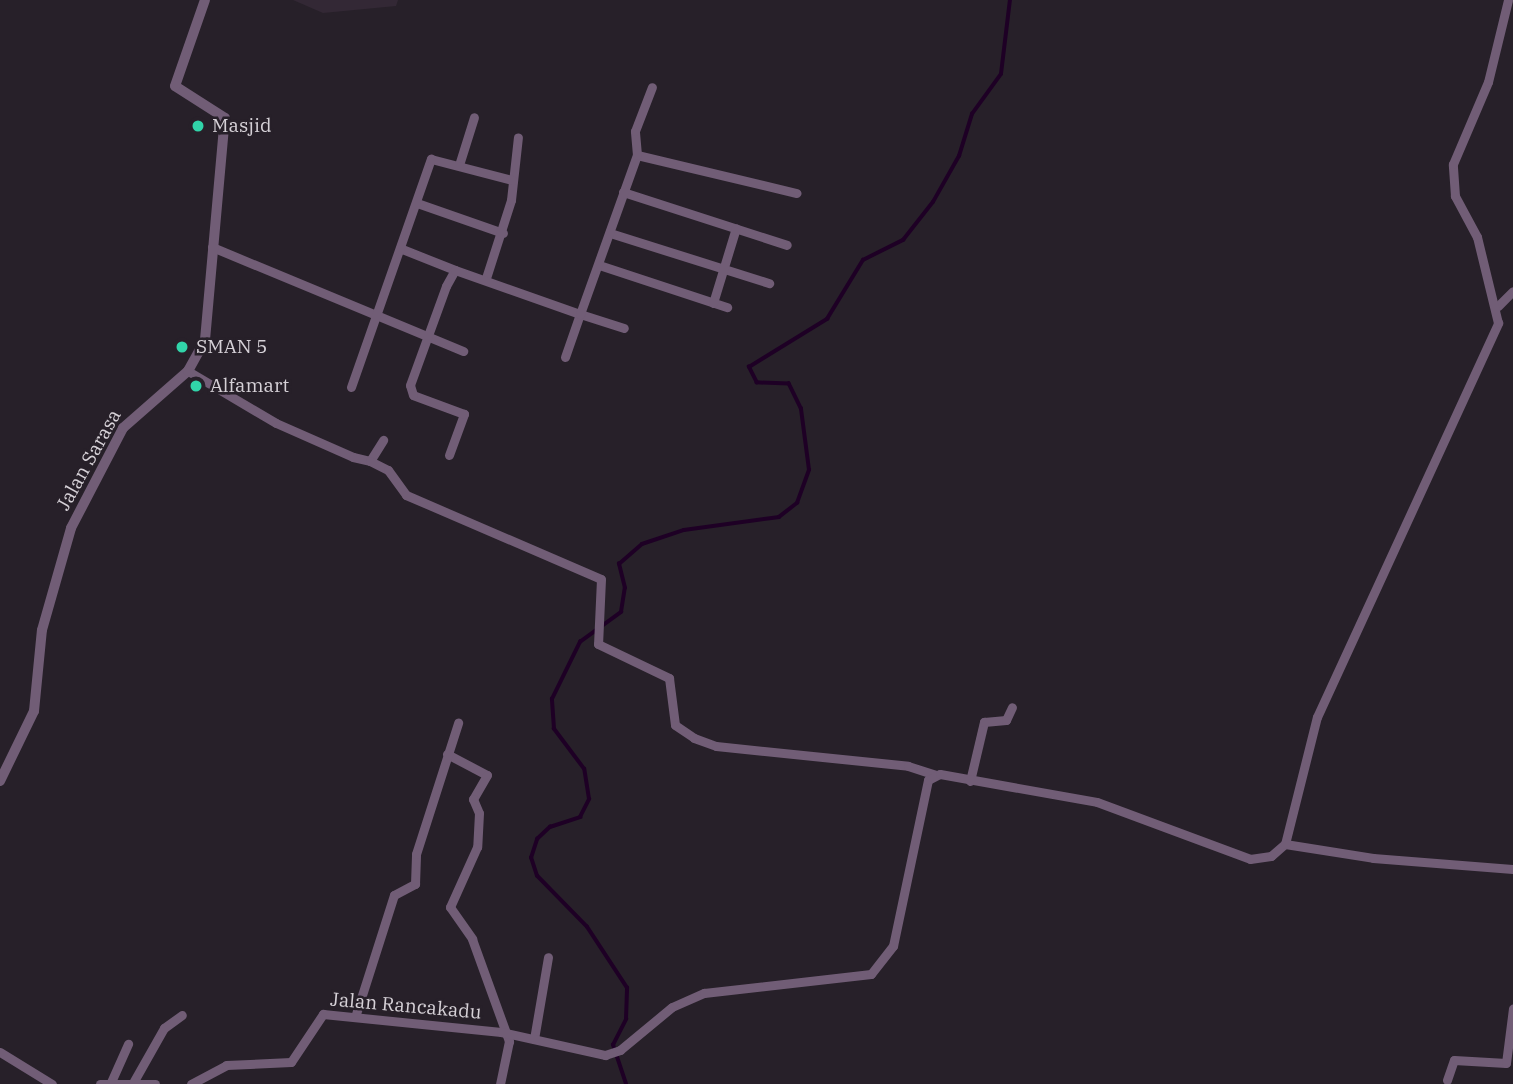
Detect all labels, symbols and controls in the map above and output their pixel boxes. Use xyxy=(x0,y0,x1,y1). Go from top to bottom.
place label: Masjid xyxy=(212,115,272,137)
marker: Masjid xyxy=(190,118,206,134)
place label: SMAN 5 xyxy=(196,336,267,358)
marker: SMAN 5 xyxy=(174,339,190,355)
place label: Alfamart xyxy=(210,375,289,397)
marker: Alfamart xyxy=(188,378,204,394)
street label: Jalan Sarasa xyxy=(52,406,126,514)
street label: Jalan Rancakadu xyxy=(329,988,483,1024)

